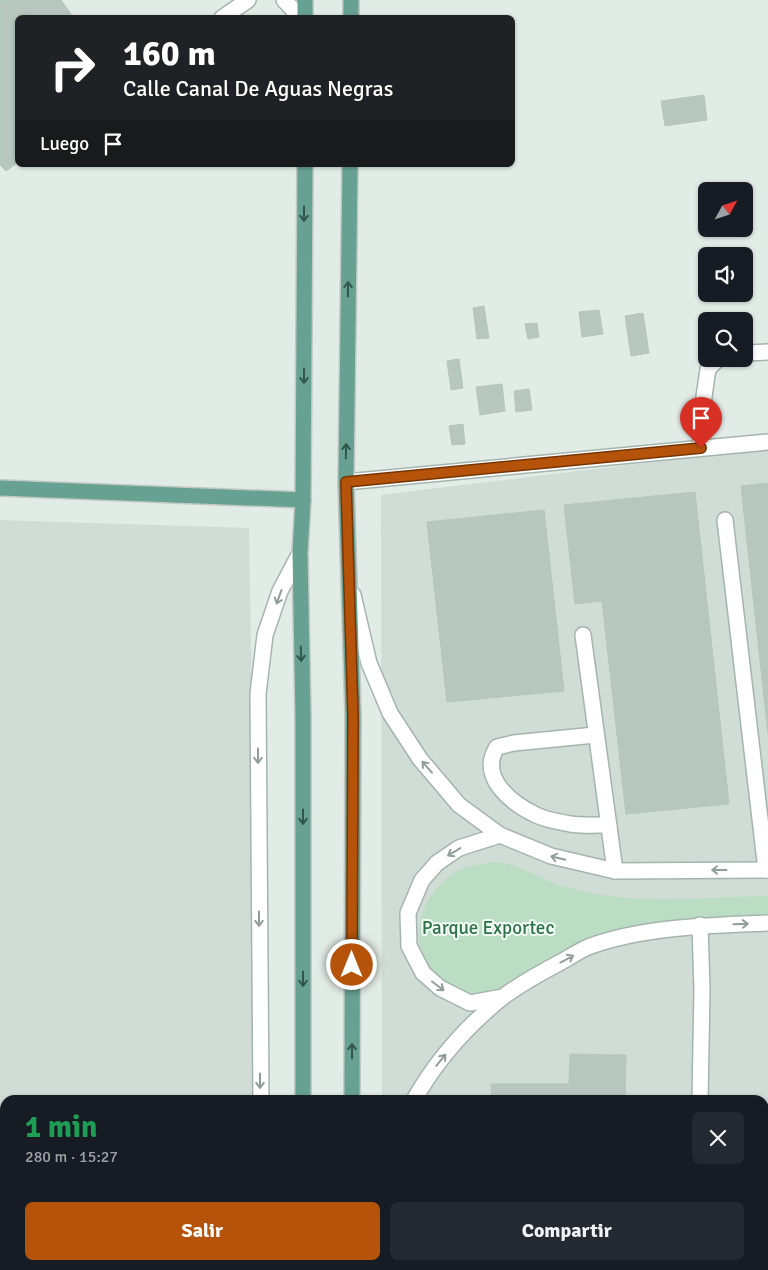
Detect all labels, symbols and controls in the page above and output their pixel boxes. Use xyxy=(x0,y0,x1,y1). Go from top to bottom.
text: 160 m xyxy=(123,32,216,75)
icon: right xyxy=(40,35,105,100)
text: Calle Canal De Aguas Negras xyxy=(123,75,393,102)
icon: arrive xyxy=(99,130,127,158)
text: Luego xyxy=(40,132,89,156)
north arrow xyxy=(698,182,752,238)
map controls xyxy=(698,182,753,367)
one-way arrow xyxy=(299,205,309,221)
button: sound xyxy=(698,247,753,302)
one-way arrow xyxy=(343,281,353,298)
button: search xyxy=(698,312,753,367)
one-way arrow xyxy=(299,368,309,384)
pin xyxy=(680,397,722,448)
icon: arrive xyxy=(687,404,715,432)
one-way arrow xyxy=(341,444,351,460)
one-way arrow xyxy=(274,589,283,604)
one-way arrow xyxy=(297,646,306,662)
one-way arrow xyxy=(254,748,263,764)
one-way arrow xyxy=(422,761,433,774)
one-way arrow xyxy=(298,808,308,824)
one-way arrow xyxy=(448,847,462,857)
one-way arrow xyxy=(551,852,567,862)
one-way arrow xyxy=(712,865,728,875)
one-way arrow xyxy=(254,910,264,927)
park label: Parque Exportec xyxy=(422,916,554,940)
one-way arrow xyxy=(733,919,749,929)
position arrow xyxy=(325,938,377,990)
one-way arrow xyxy=(559,954,574,964)
one-way arrow xyxy=(298,970,308,987)
one-way arrow xyxy=(431,981,445,991)
one-way arrow xyxy=(347,1044,357,1060)
one-way arrow xyxy=(436,1054,447,1067)
one-way arrow xyxy=(255,1073,265,1089)
text: 1 min xyxy=(25,1109,97,1146)
button: close xyxy=(692,1112,744,1164)
text: 280 m · 15:27 xyxy=(25,1147,118,1167)
button: Salir xyxy=(25,1202,380,1260)
button: Compartir xyxy=(390,1202,744,1260)

